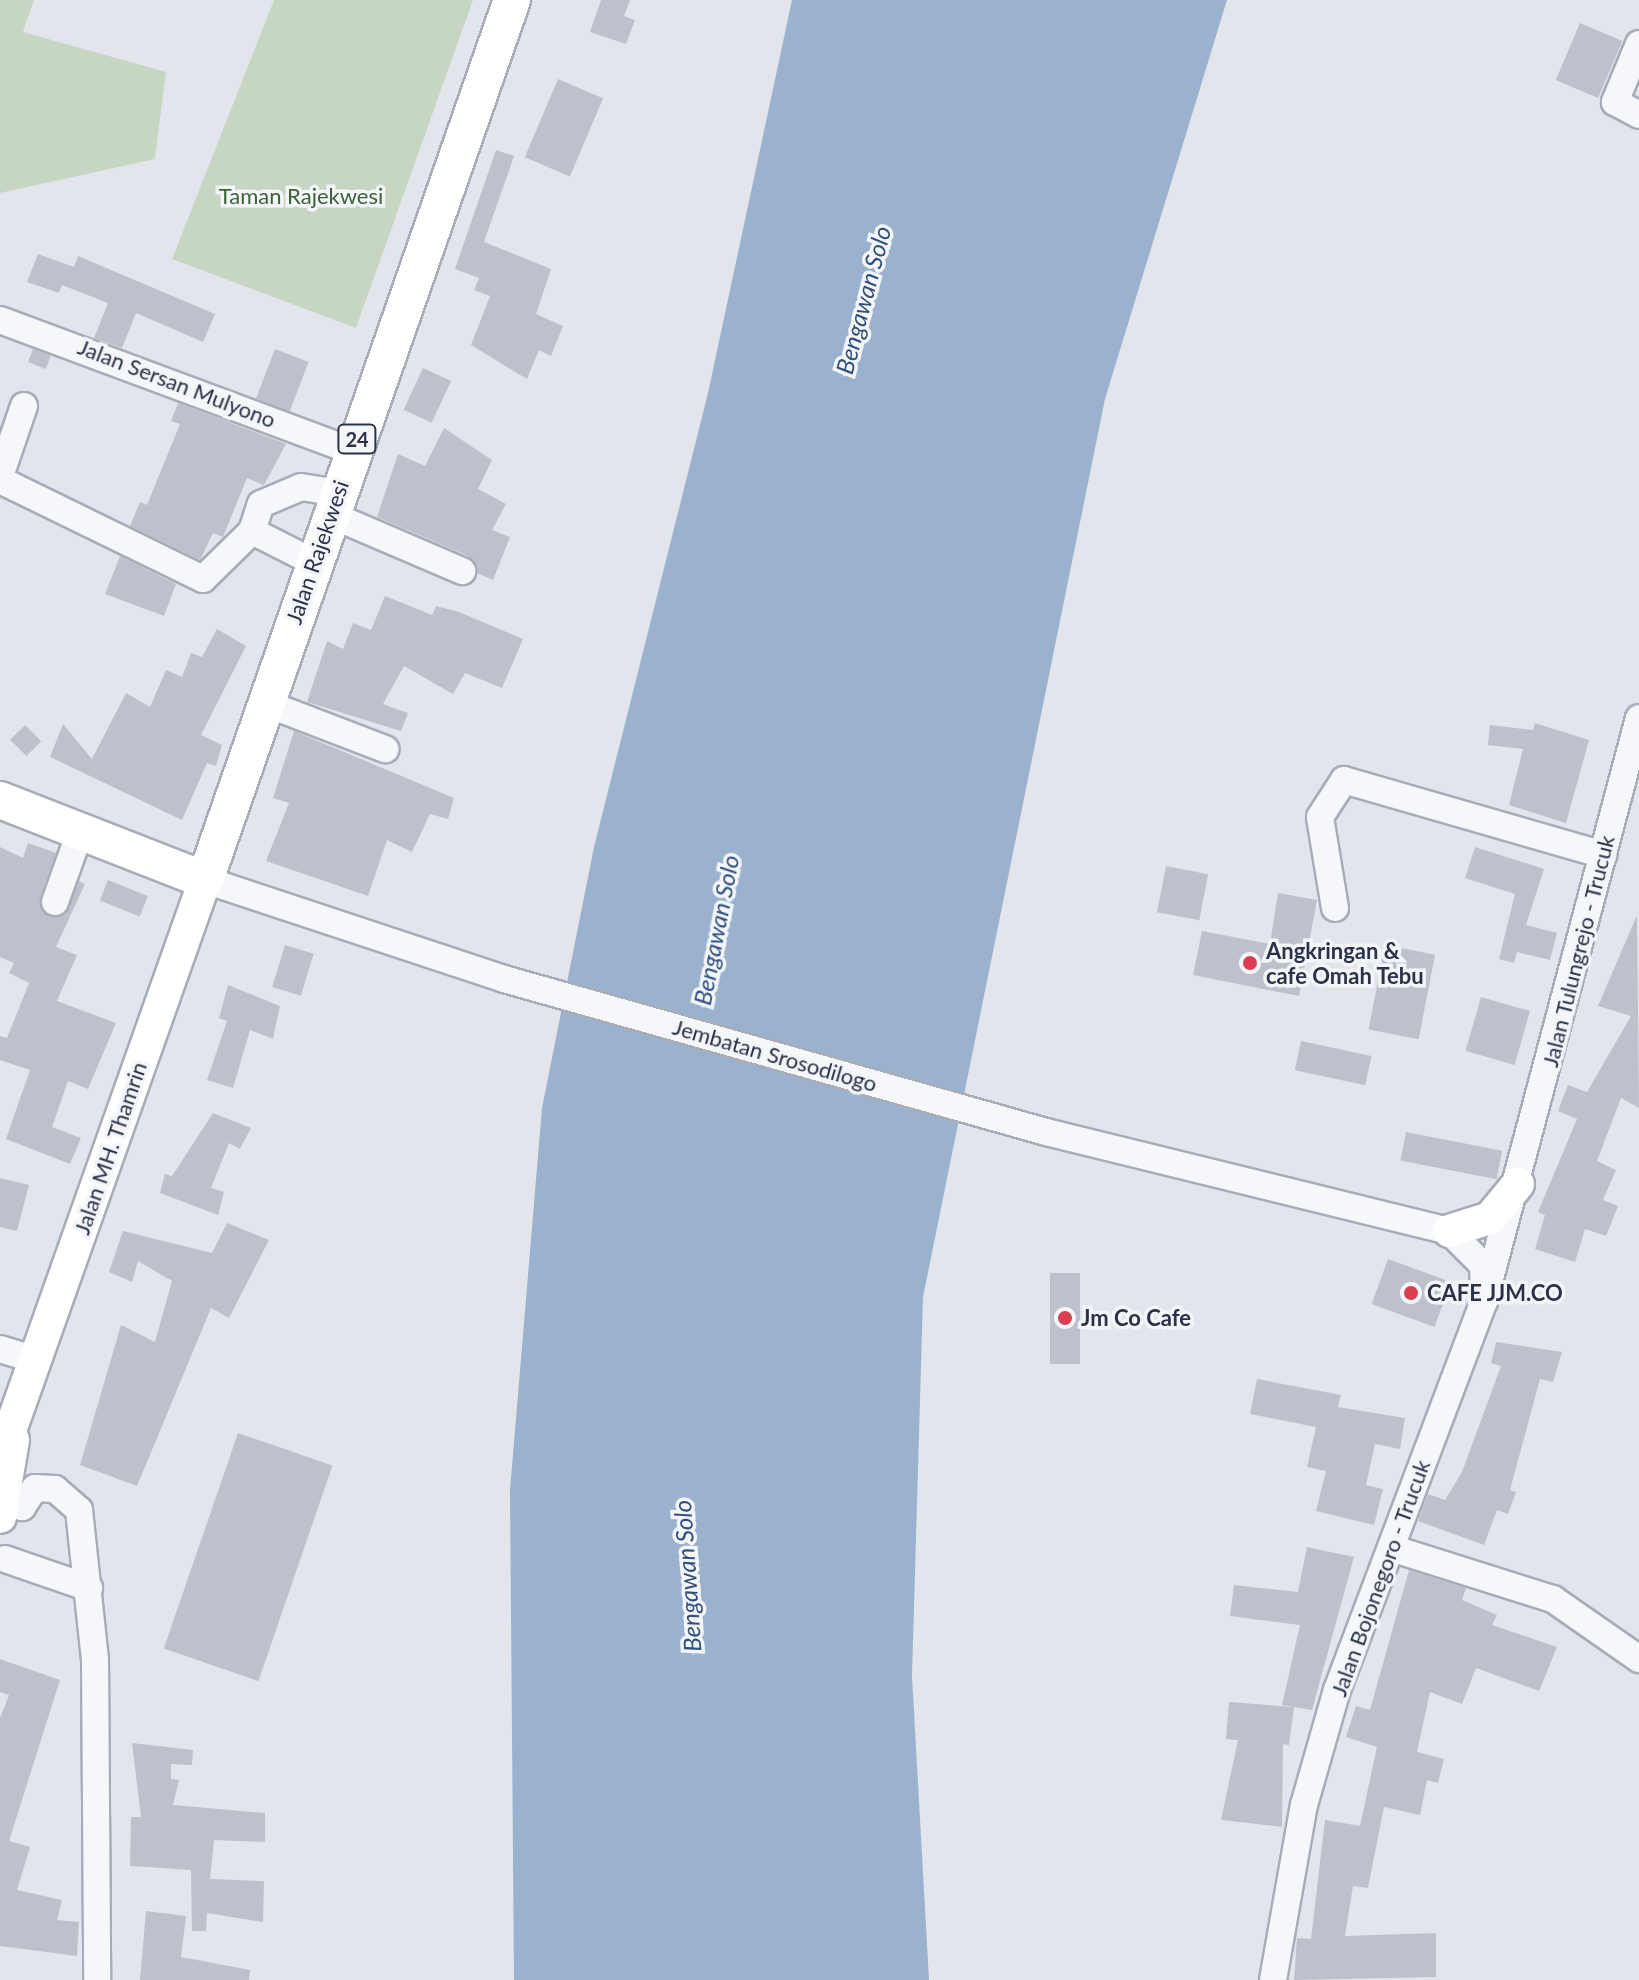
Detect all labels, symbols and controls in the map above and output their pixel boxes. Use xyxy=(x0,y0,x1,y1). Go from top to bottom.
park label: Taman Rajekwesi xyxy=(219,183,383,209)
water label: Bengawan Solo xyxy=(829,223,897,377)
street label: Jalan Sersan Mulyono xyxy=(74,333,280,433)
road number: 24 xyxy=(337,423,377,455)
street label: Jalan Rajekwesi xyxy=(280,477,354,627)
street label: Jalan Tulungrejo - Trucuk xyxy=(1536,832,1620,1070)
water label: Bengawan Solo xyxy=(687,853,745,1007)
place label: Angkringan & cafe Omah Tebu xyxy=(1266,937,1424,988)
marker: Angkringan & cafe Omah Tebu xyxy=(1241,954,1259,972)
street label: Jembatan Srosodilogo xyxy=(670,1013,880,1097)
street label: Jalan MH. Thamrin xyxy=(68,1058,152,1238)
place label: CAFE JJM.CO xyxy=(1427,1280,1563,1306)
marker: CAFE JJM.CO xyxy=(1402,1284,1420,1302)
place label: Jm Co Cafe xyxy=(1081,1305,1191,1331)
marker: Jm Co Cafe xyxy=(1056,1309,1074,1327)
street label: Jalan Bojonegoro - Trucuk xyxy=(1325,1456,1435,1700)
water label: Bengawan Solo xyxy=(667,1499,707,1653)

